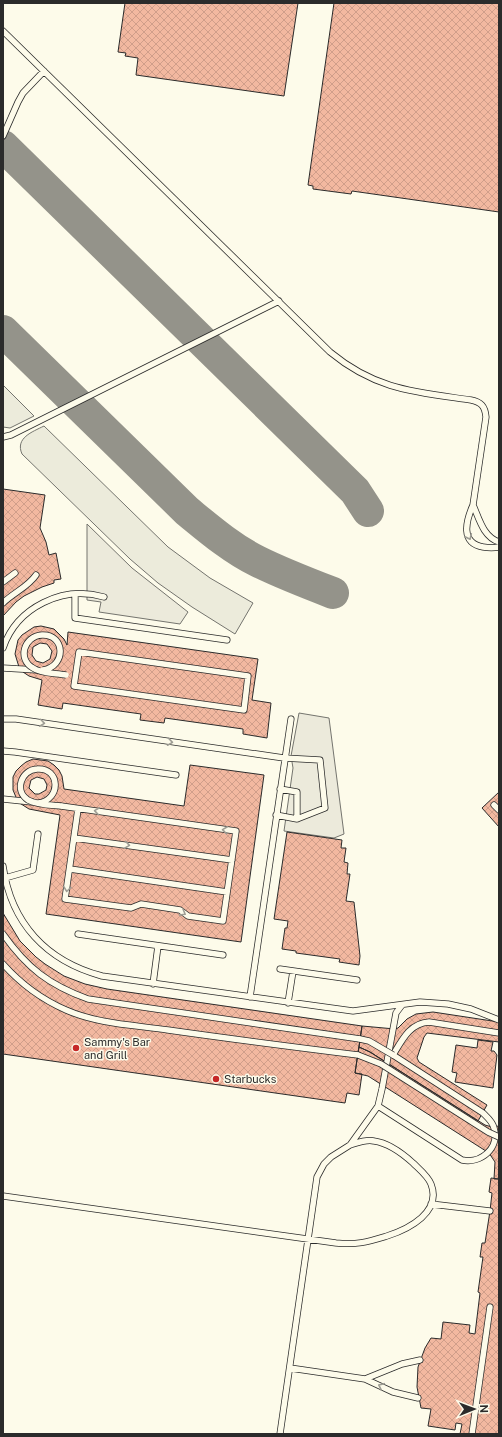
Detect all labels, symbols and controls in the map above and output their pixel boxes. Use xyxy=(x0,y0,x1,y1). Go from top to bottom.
one-way arrow xyxy=(465,533,473,540)
one-way arrow xyxy=(39,718,45,727)
one-way arrow xyxy=(167,737,173,746)
one-way arrow xyxy=(94,807,100,816)
one-way arrow xyxy=(222,826,228,835)
one-way arrow xyxy=(124,840,130,849)
one-way arrow xyxy=(63,886,72,892)
one-way arrow xyxy=(178,908,185,916)
place label: Sammy's Bar and Grill xyxy=(84,1036,150,1061)
marker: Sammy's Bar and Grill xyxy=(71,1043,81,1053)
place label: Starbucks xyxy=(224,1073,277,1085)
marker: Starbucks xyxy=(211,1074,221,1084)
one-way arrow xyxy=(378,1383,386,1391)
north arrow xyxy=(454,1389,494,1429)
text: N xyxy=(478,1404,490,1413)

